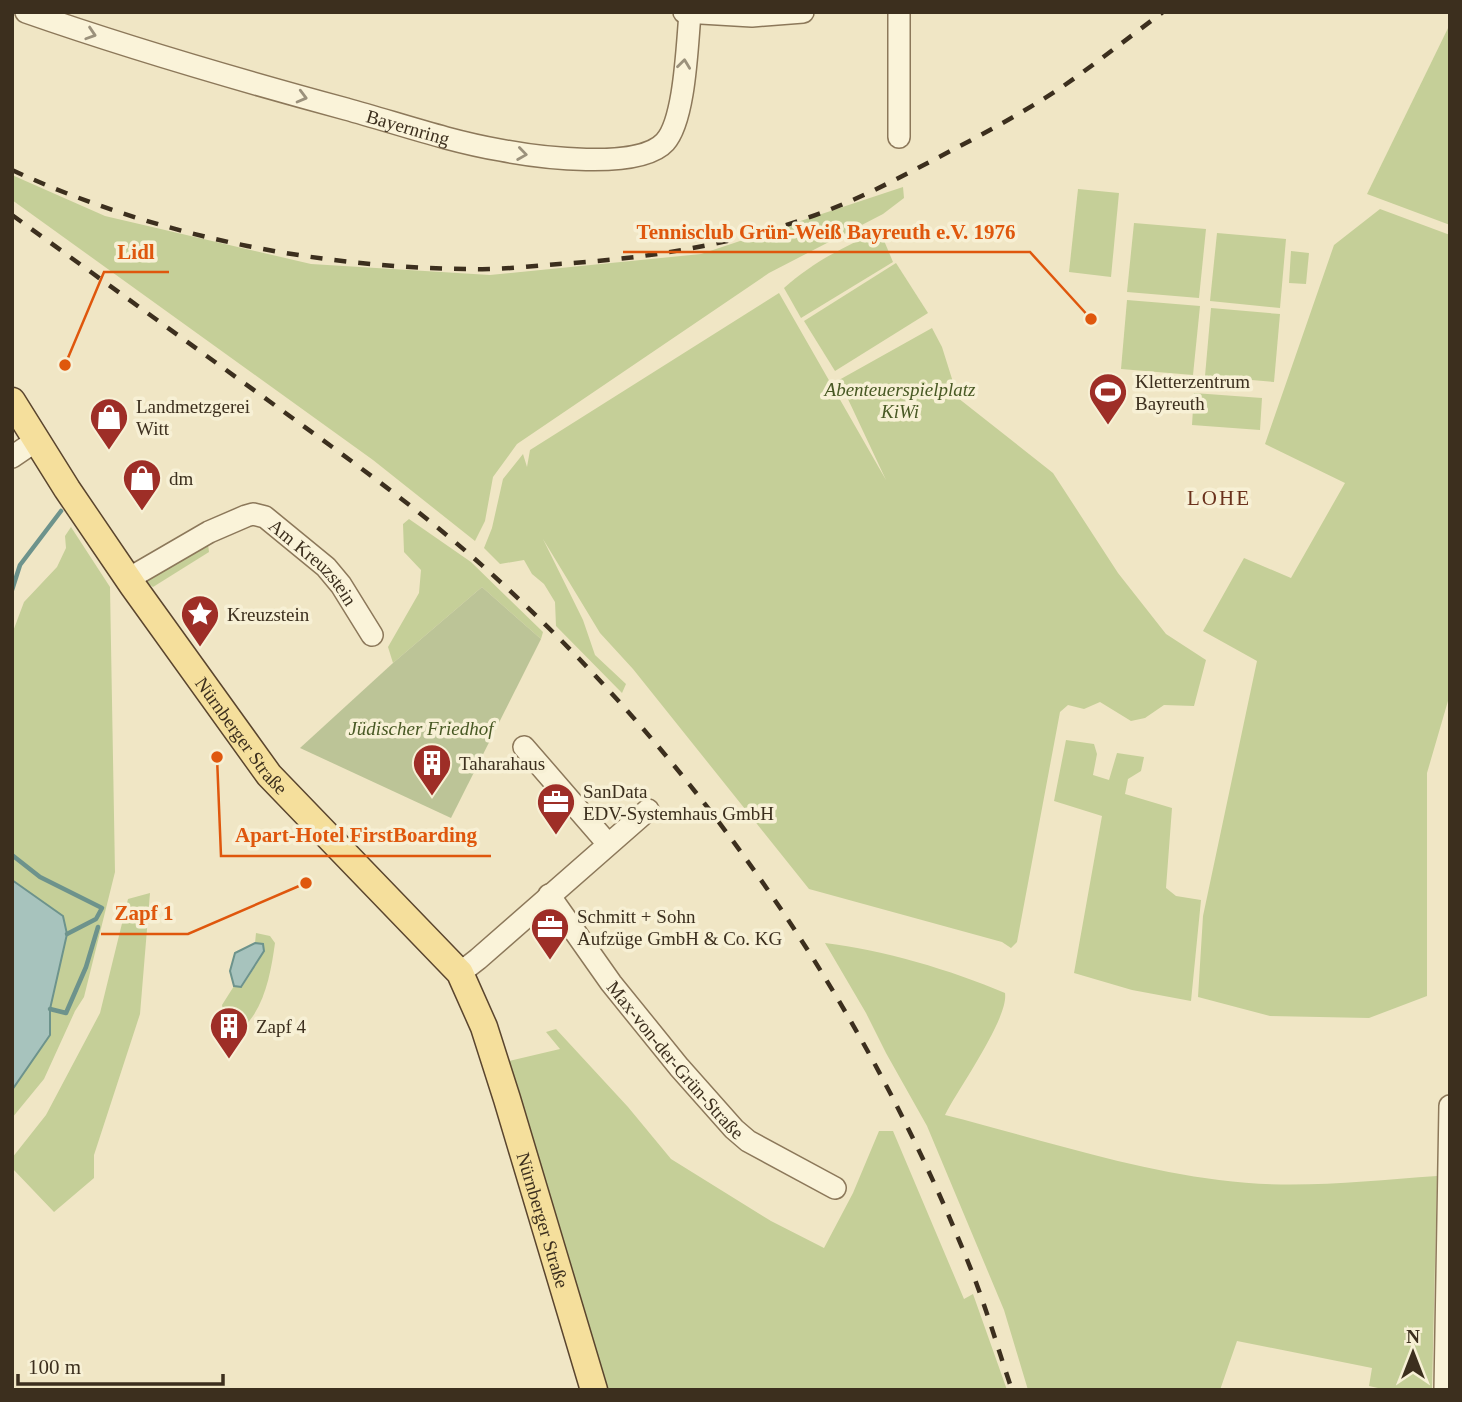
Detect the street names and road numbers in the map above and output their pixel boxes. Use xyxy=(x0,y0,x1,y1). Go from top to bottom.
street label: Bayernring xyxy=(364,105,452,149)
street label: Am Kreuzstein xyxy=(262,515,360,613)
street label: Nürnberger Straße xyxy=(191,673,292,798)
street label: Max-von-der-Grün-Straße xyxy=(603,977,748,1143)
street label: Nürnberger Straße xyxy=(513,1150,573,1290)

